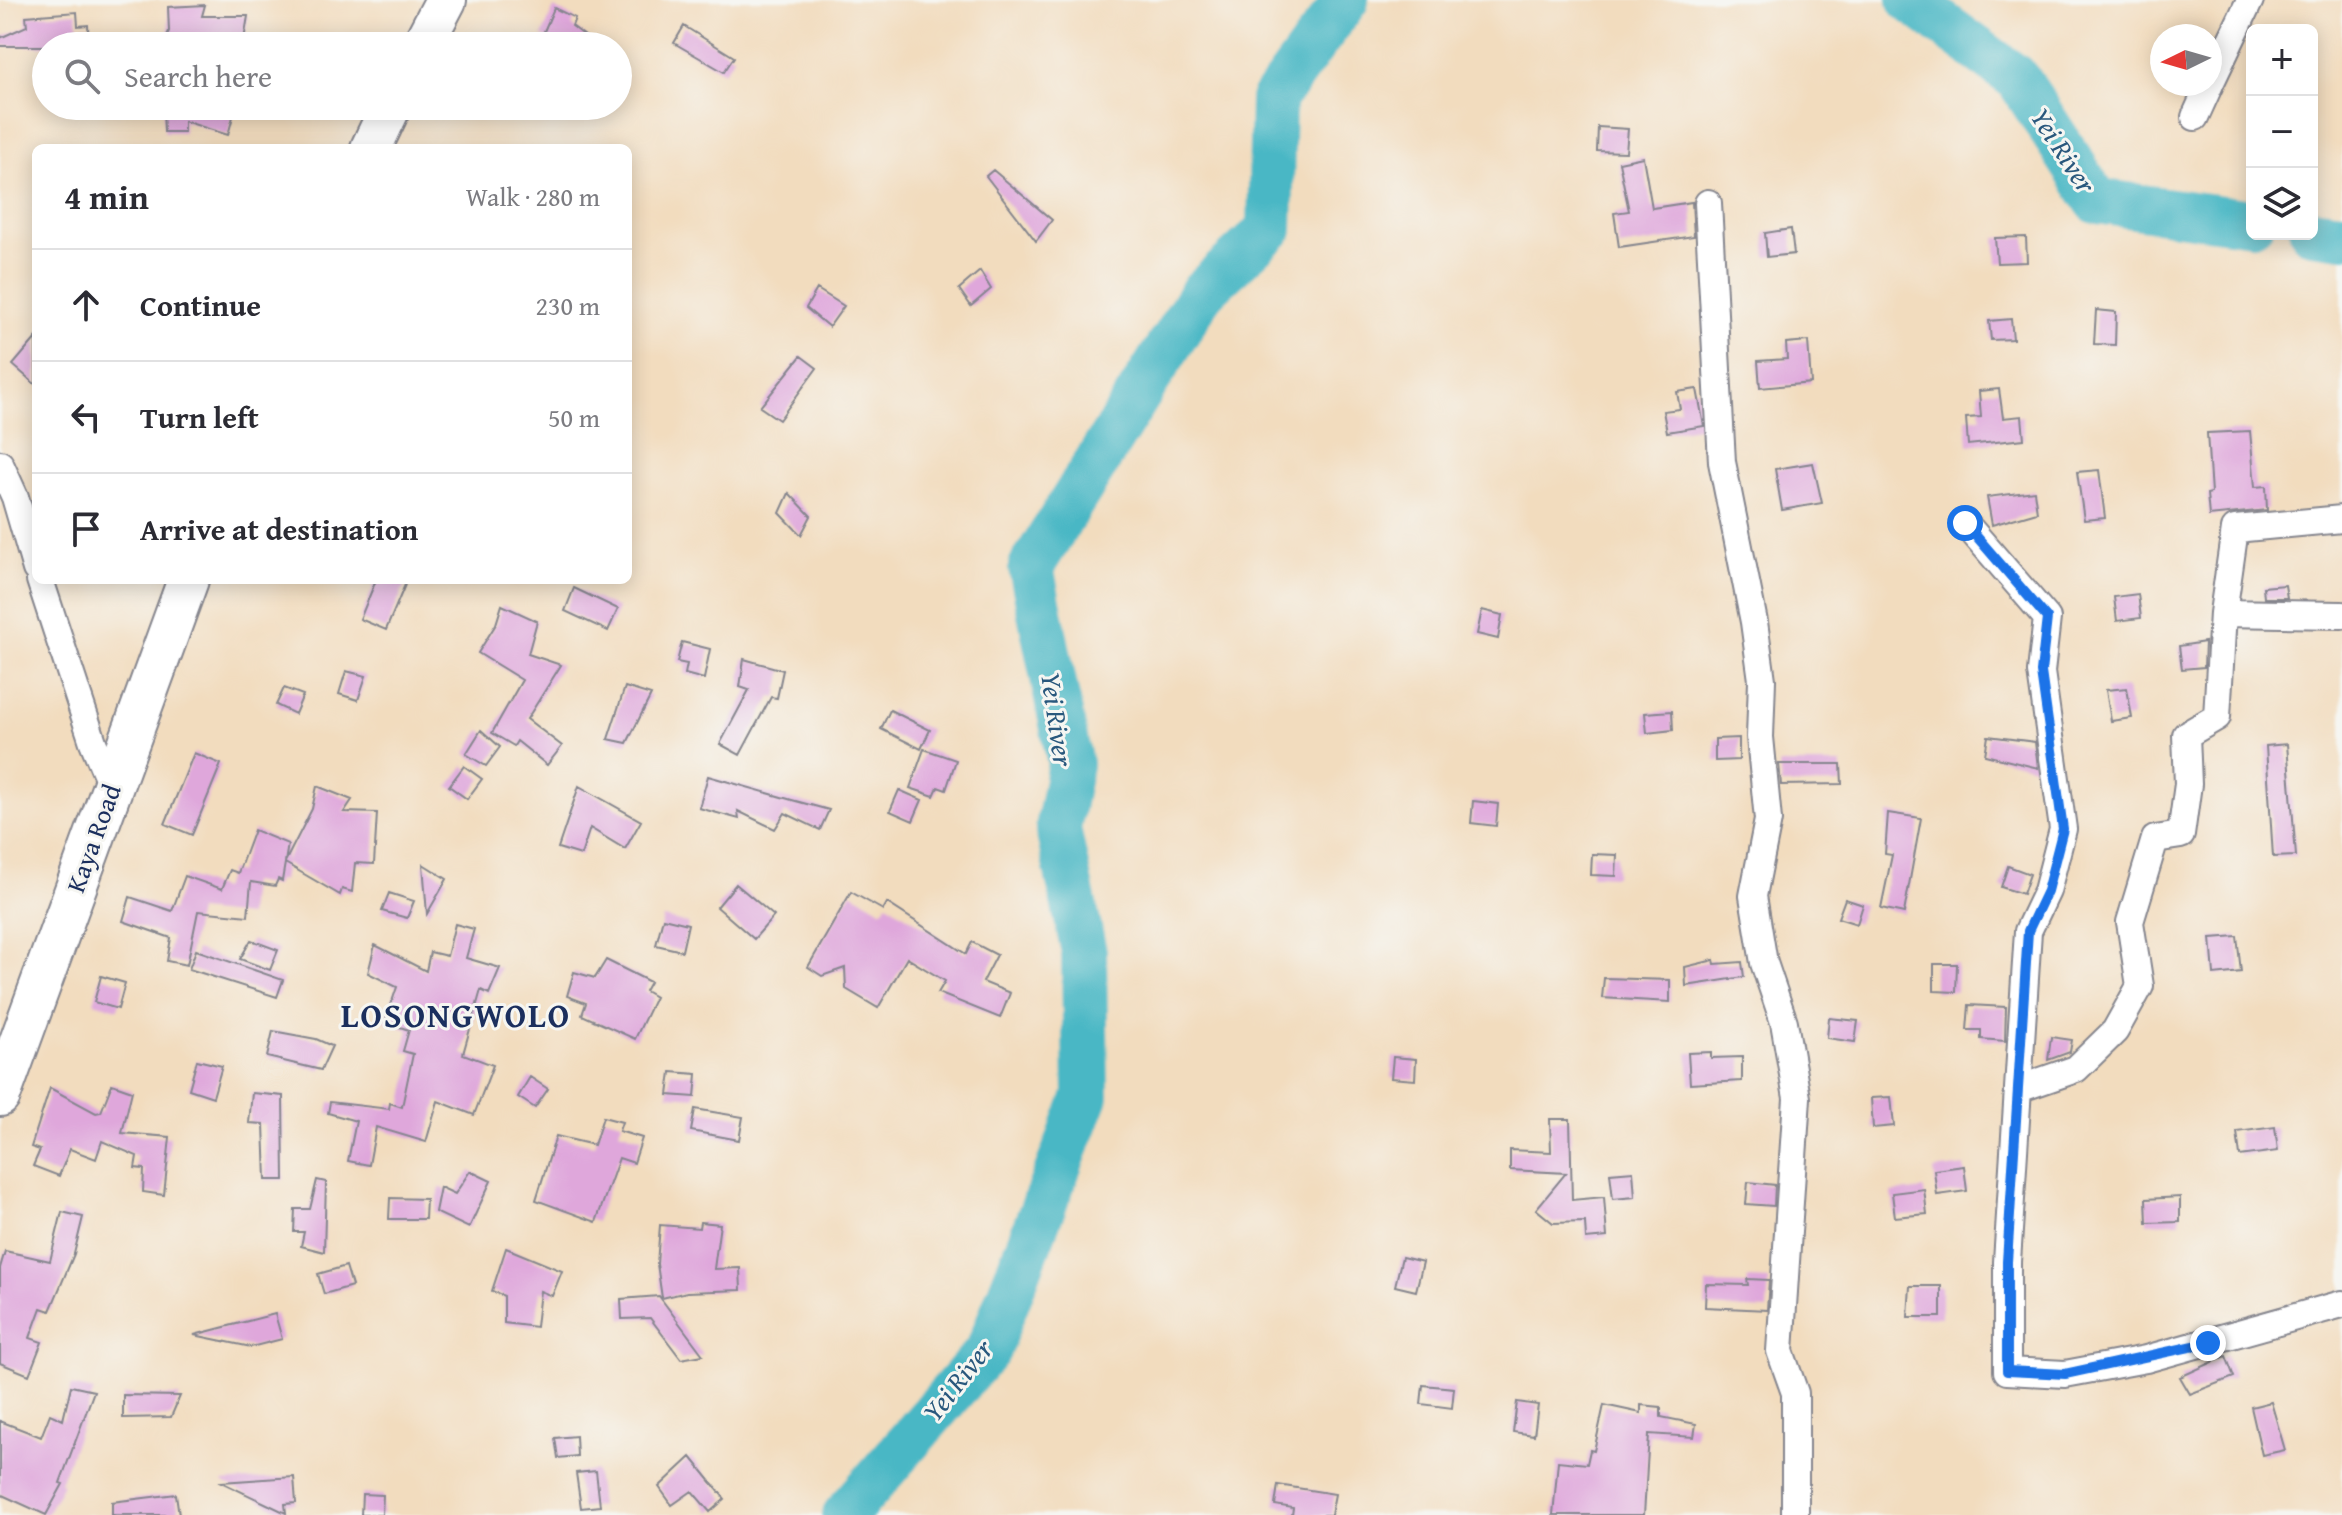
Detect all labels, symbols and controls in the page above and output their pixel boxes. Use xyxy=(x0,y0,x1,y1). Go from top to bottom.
north arrow xyxy=(2150,24,2222,96)
map controls xyxy=(2246,24,2318,240)
button: + xyxy=(2246,24,2318,96)
search box xyxy=(32,32,632,120)
icon: search xyxy=(60,54,104,98)
text: Search here xyxy=(124,54,272,98)
button: − xyxy=(2246,96,2318,168)
water label: Yei River xyxy=(2021,99,2108,202)
button: layers xyxy=(2246,168,2318,240)
text: 4 min xyxy=(64,172,149,221)
text: Walk · 280 m xyxy=(466,177,600,216)
icon: ahead xyxy=(64,283,108,327)
text: Continue xyxy=(140,283,261,327)
text: 230 m xyxy=(535,286,600,325)
icon: left xyxy=(64,395,108,439)
text: Turn left xyxy=(140,395,259,439)
text: 50 m xyxy=(548,398,600,437)
route start xyxy=(1947,505,1983,541)
icon: arrive xyxy=(64,507,108,551)
text: Arrive at destination xyxy=(140,507,418,551)
water label: Yei River xyxy=(1031,669,1085,770)
street label: Kaya Road xyxy=(55,778,131,898)
district label: LOSONGWOLO xyxy=(341,990,571,1039)
route end xyxy=(2190,1325,2226,1361)
water label: Yei River xyxy=(912,1329,1003,1430)

